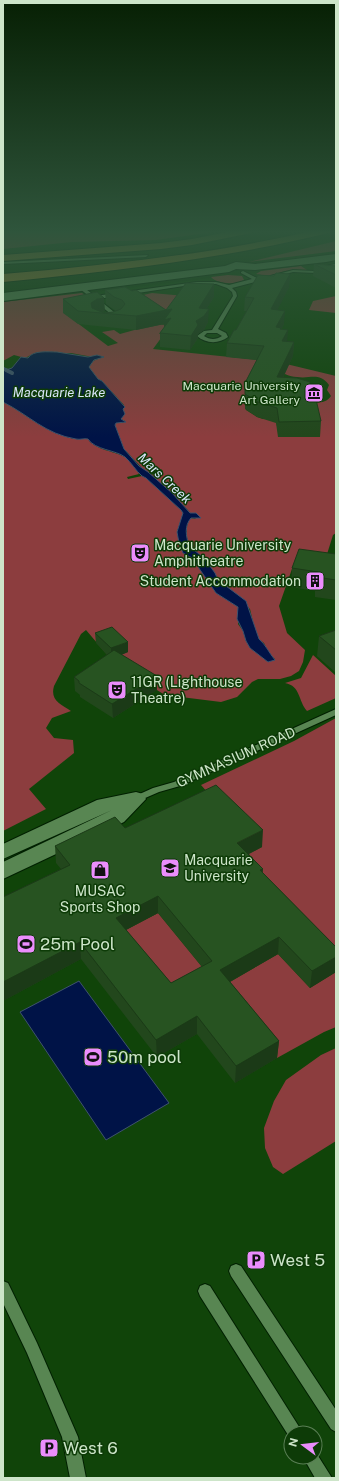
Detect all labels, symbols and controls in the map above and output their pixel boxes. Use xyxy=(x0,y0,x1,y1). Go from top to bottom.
place label: Macquarie University Art Gallery xyxy=(182,379,301,407)
museum icon: Macquarie University Art Gallery xyxy=(303,382,325,404)
water label: Macquarie Lake xyxy=(13,385,105,400)
water label: Mars Creek xyxy=(135,450,194,507)
place label: Macquarie University Amphitheatre xyxy=(154,537,292,569)
theatre icon: Macquarie University Amphitheatre xyxy=(129,542,151,564)
building icon: Student Accommodation xyxy=(304,570,326,592)
place label: Student Accommodation xyxy=(140,573,301,589)
place label: 11GR (Lighthouse Theatre) xyxy=(131,674,242,706)
theatre icon: 11GR (Lighthouse Theatre) xyxy=(106,679,128,701)
street label: GYMNASIUM ROAD xyxy=(174,724,298,790)
place label: Macquarie University xyxy=(184,852,253,884)
school or university icon: Macquarie University xyxy=(159,857,181,879)
shop icon: MUSAC Sports Shop xyxy=(89,859,111,881)
place label: MUSAC Sports Shop xyxy=(60,883,140,915)
sports icon: 25m Pool xyxy=(15,933,37,955)
place label: 25m Pool xyxy=(40,934,115,954)
sports icon: 50m pool xyxy=(82,1046,104,1068)
place label: 50m pool xyxy=(107,1047,182,1067)
parking icon: West 5 xyxy=(245,1249,267,1271)
place label: West 5 xyxy=(270,1250,325,1270)
north arrow xyxy=(283,1425,323,1465)
parking icon: West 6 xyxy=(38,1437,60,1459)
text: N xyxy=(286,1437,300,1448)
place label: West 6 xyxy=(63,1438,118,1458)

